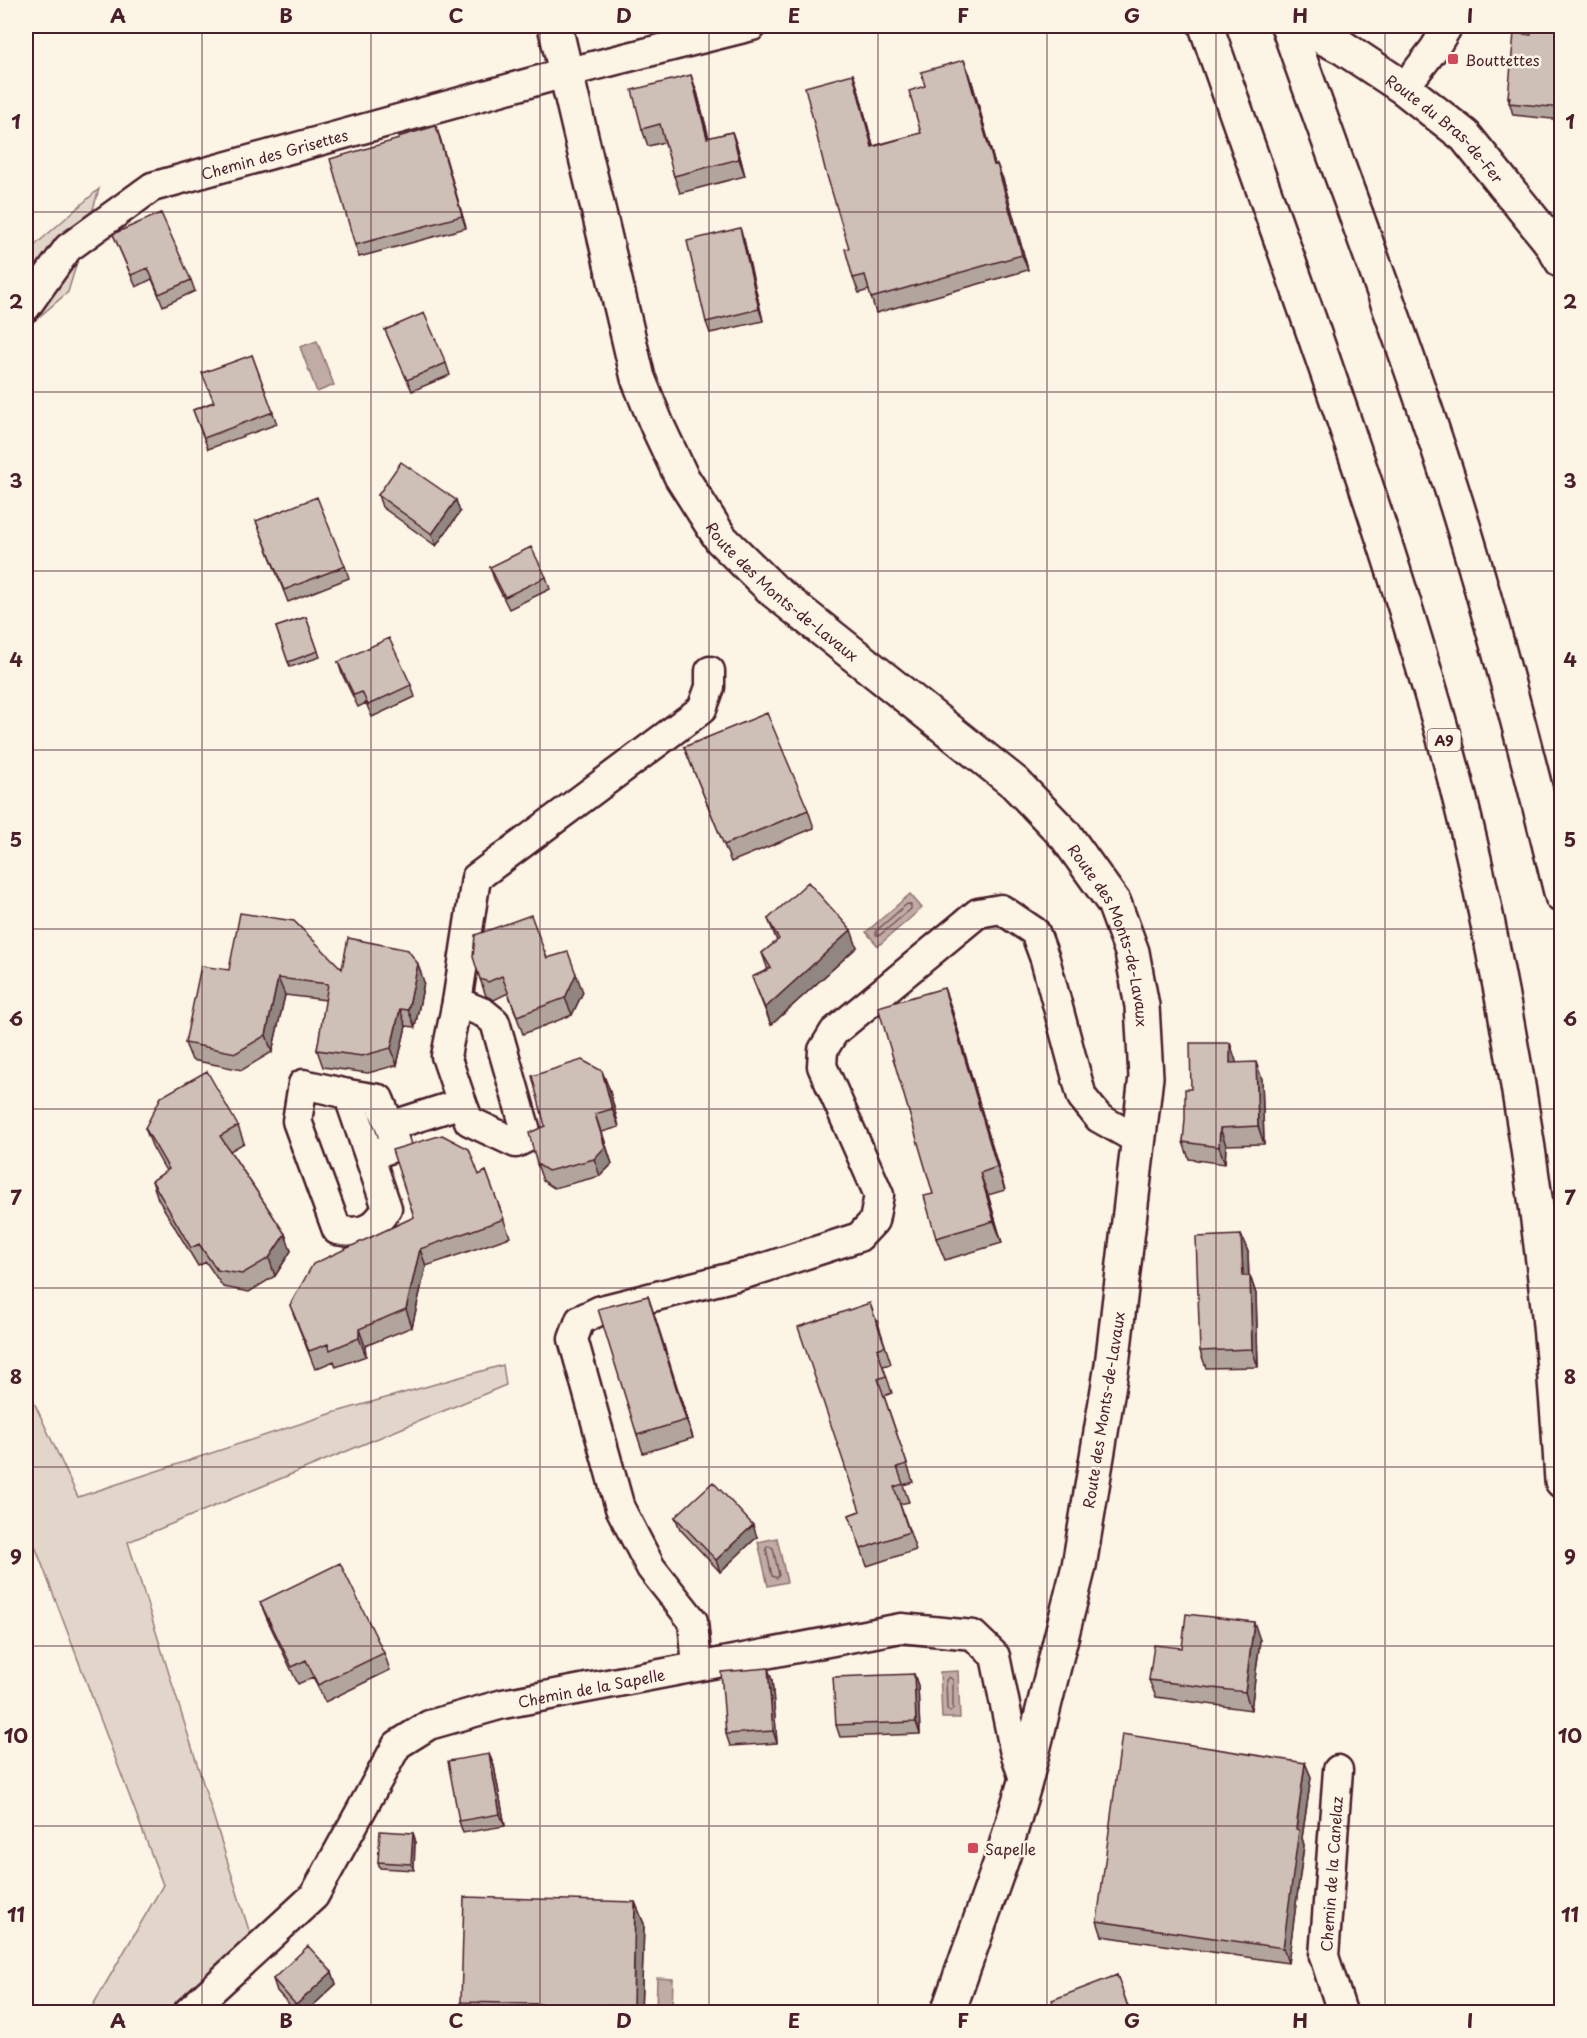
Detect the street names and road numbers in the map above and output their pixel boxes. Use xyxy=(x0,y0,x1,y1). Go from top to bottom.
street label: Route du Bras-de-Fer xyxy=(1382,68,1510,188)
street label: Chemin des Grisettes xyxy=(198,122,351,185)
street label: Route des Monts-de-Lavaux xyxy=(701,517,864,666)
road number: A9 xyxy=(1428,729,1460,751)
street label: Route des Monts-de-Lavaux xyxy=(1063,838,1155,1027)
street label: Route des Monts-de-Lavaux xyxy=(1076,1310,1130,1510)
street label: Chemin de la Sapelle xyxy=(516,1662,667,1712)
street label: Chemin de la Canelaz xyxy=(1314,1796,1348,1952)

